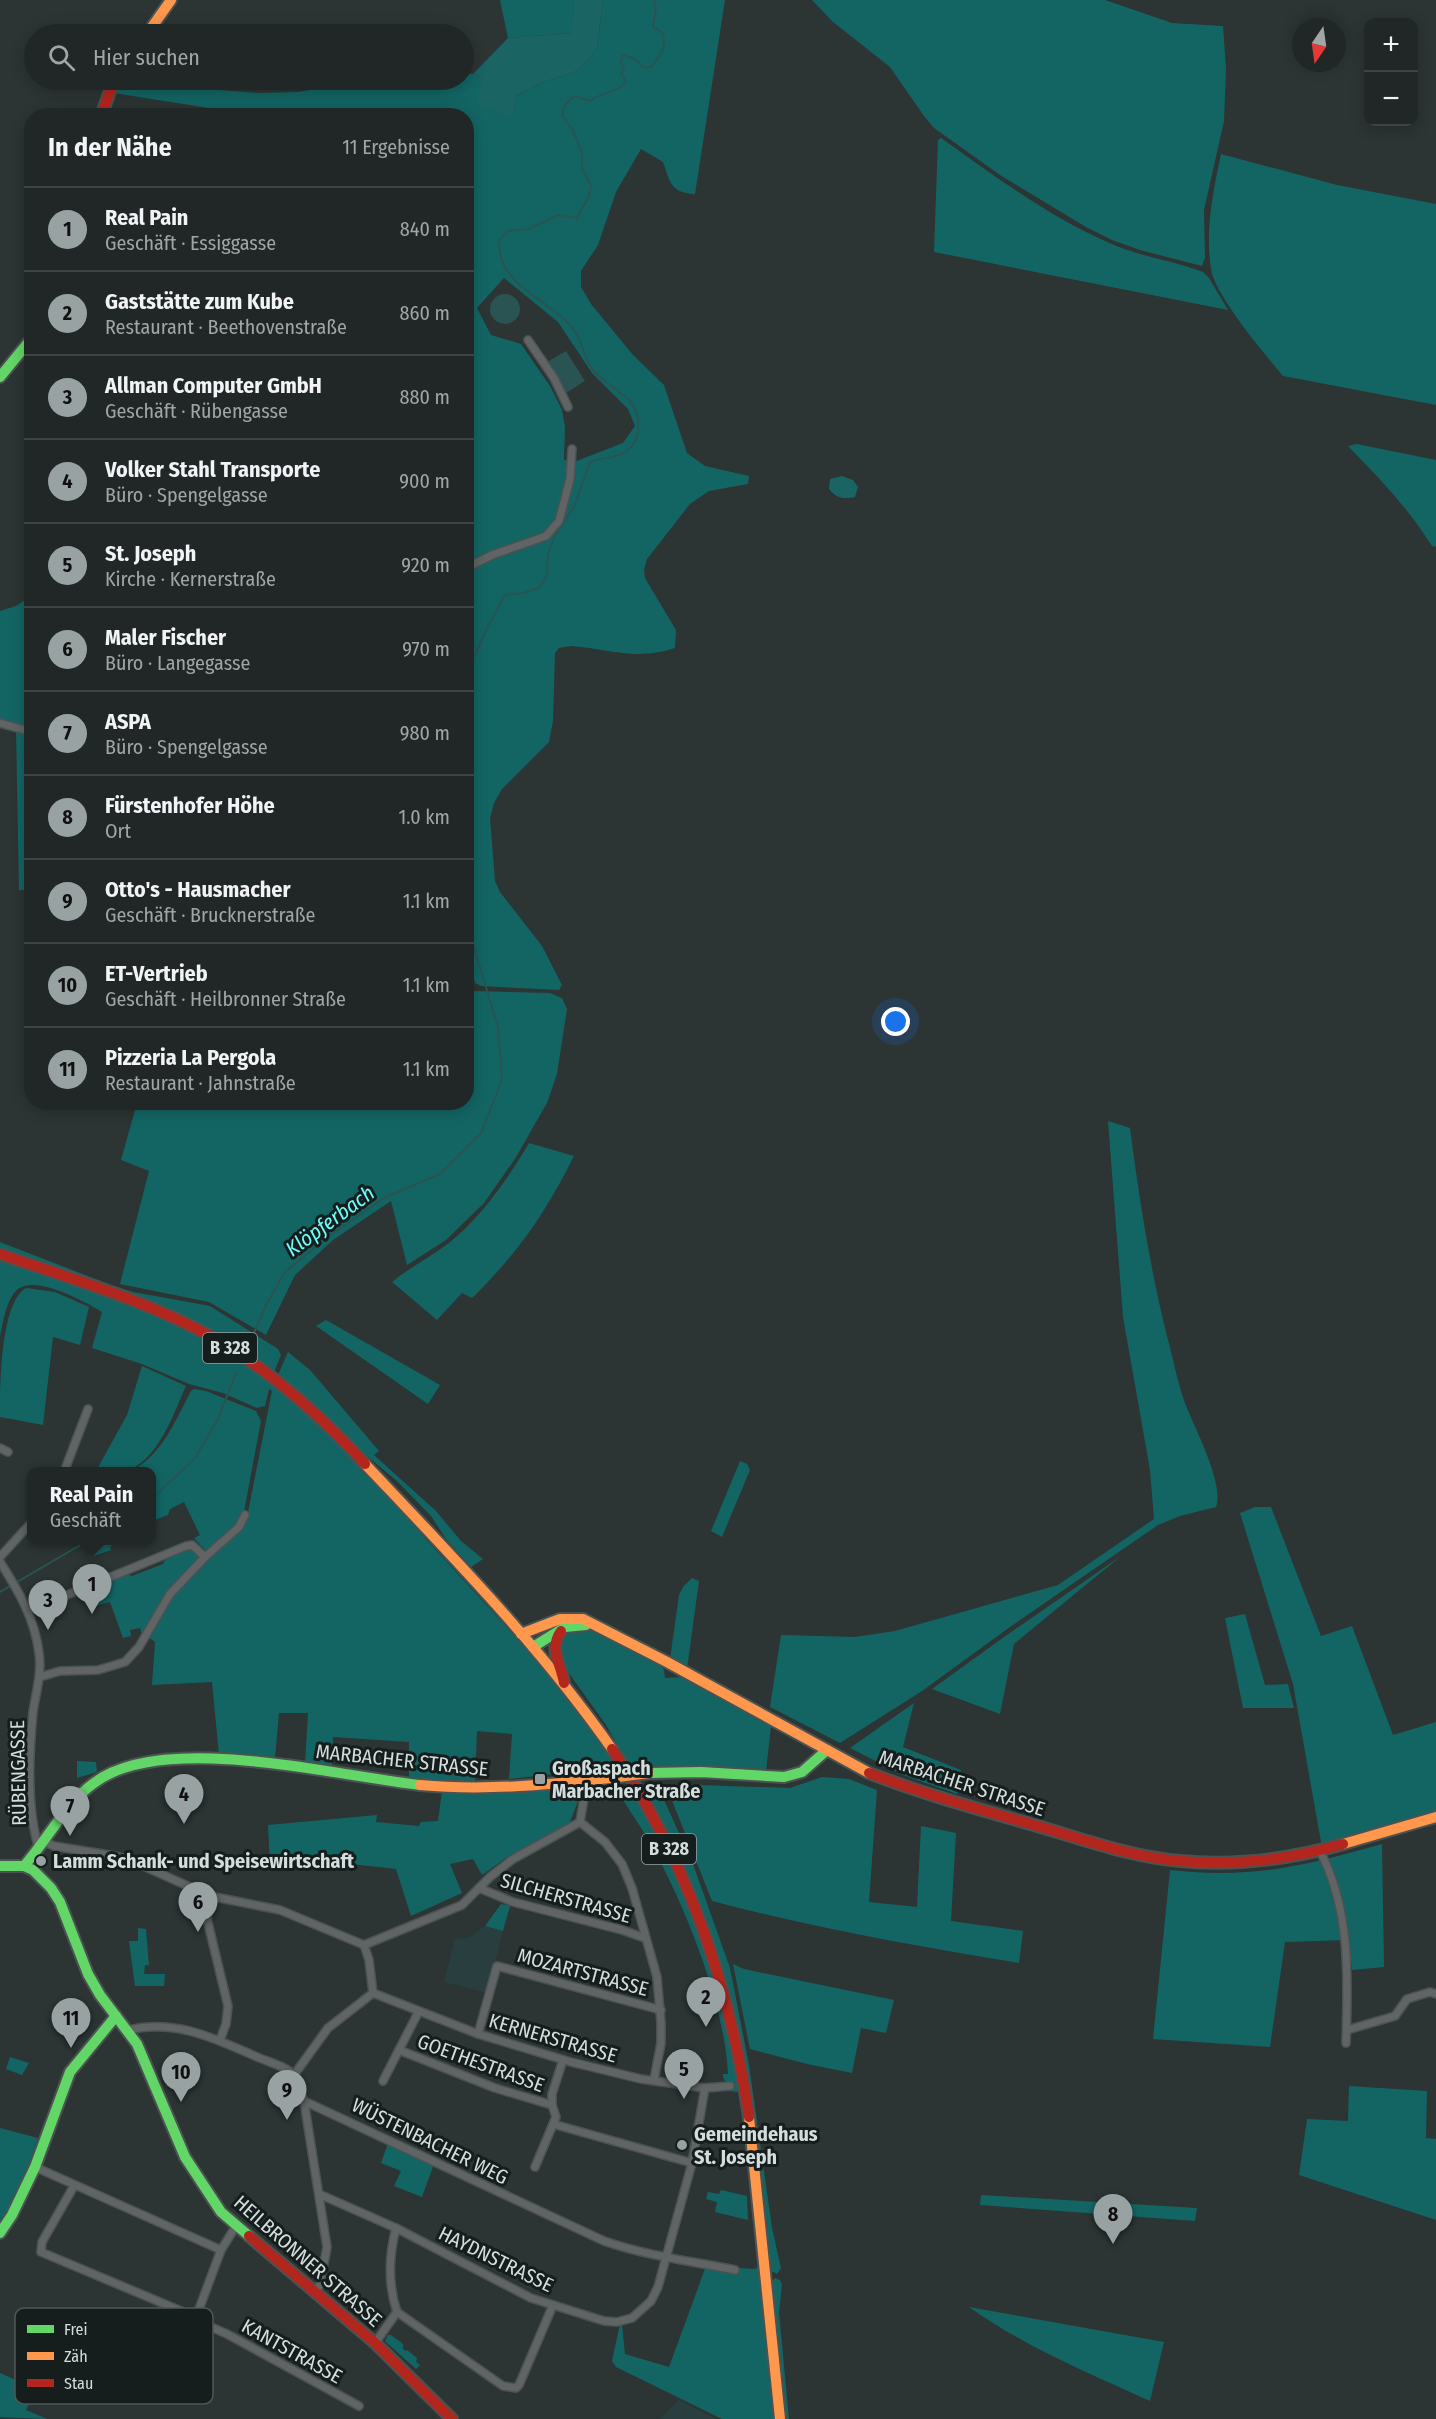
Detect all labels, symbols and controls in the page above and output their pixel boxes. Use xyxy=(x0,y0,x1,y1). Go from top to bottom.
north arrow xyxy=(1292,18,1346,72)
map controls xyxy=(1364,18,1418,126)
button: + xyxy=(1364,18,1418,72)
search box xyxy=(24,24,474,90)
icon: search xyxy=(45,41,78,74)
text: Hier suchen xyxy=(93,44,200,71)
button: − xyxy=(1364,72,1418,126)
text: In der Nähe xyxy=(48,132,172,163)
text: 11 Ergebnisse xyxy=(342,135,450,159)
text: Real Pain xyxy=(105,204,188,231)
text: 1 xyxy=(63,217,72,241)
text: 840 m xyxy=(400,217,450,241)
text: Geschäft · Essiggasse xyxy=(105,231,276,255)
text: Gaststätte zum Kube xyxy=(105,288,294,315)
text: 2 xyxy=(63,301,72,325)
text: 860 m xyxy=(400,301,450,325)
text: Restaurant · Beethovenstraße xyxy=(105,315,347,339)
text: Allman Computer GmbH xyxy=(105,372,322,399)
text: 3 xyxy=(63,385,72,409)
text: 880 m xyxy=(400,385,450,409)
text: Geschäft · Rübengasse xyxy=(105,399,288,423)
text: Volker Stahl Transporte xyxy=(105,456,320,483)
text: 4 xyxy=(62,469,73,493)
text: 900 m xyxy=(399,469,450,493)
text: Büro · Spengelgasse xyxy=(105,483,268,507)
text: St. Joseph xyxy=(105,540,196,567)
text: 5 xyxy=(63,553,72,577)
text: 920 m xyxy=(401,553,450,577)
text: Kirche · Kernerstraße xyxy=(105,567,276,591)
text: Maler Fischer xyxy=(105,624,226,651)
text: 6 xyxy=(62,637,73,661)
text: 970 m xyxy=(402,637,450,661)
text: Büro · Langegasse xyxy=(105,651,250,675)
text: ASPA xyxy=(105,708,151,735)
text: 7 xyxy=(63,721,72,745)
text: 980 m xyxy=(400,721,450,745)
text: Büro · Spengelgasse xyxy=(105,735,268,759)
text: Fürstenhofer Höhe xyxy=(105,792,275,819)
text: 8 xyxy=(62,805,73,829)
text: 1.0 km xyxy=(398,805,450,829)
text: Ort xyxy=(105,819,131,843)
text: Otto's - Hausmacher xyxy=(105,876,291,903)
text: 9 xyxy=(62,889,73,913)
text: 1.1 km xyxy=(403,889,450,913)
text: Geschäft · Brucknerstraße xyxy=(105,903,315,927)
text: ET-Vertrieb xyxy=(105,960,208,987)
text: 10 xyxy=(58,973,77,997)
text: 1.1 km xyxy=(403,973,450,997)
text: Geschäft · Heilbronner Straße xyxy=(105,987,346,1011)
your location xyxy=(881,1007,910,1036)
text: Pizzeria La Pergola xyxy=(105,1044,276,1071)
text: 11 xyxy=(59,1057,76,1081)
text: 1.1 km xyxy=(403,1057,450,1081)
text: Restaurant · Jahnstraße xyxy=(105,1071,296,1095)
water label: Klöpferbach xyxy=(280,1180,380,1262)
road number: B 328 xyxy=(203,1333,257,1363)
popup xyxy=(27,1467,156,1545)
text: Real Pain xyxy=(50,1481,133,1508)
text: Geschäft xyxy=(50,1508,121,1532)
pin: 1 xyxy=(72,1564,112,1614)
pin: 3 xyxy=(28,1580,68,1630)
street label: RÜBENGASSE xyxy=(5,1720,31,1826)
street label: MARBACHER STRASSE xyxy=(315,1739,489,1781)
street label: MARBACHER STRASSE xyxy=(876,1745,1048,1821)
place label: Großaspach Marbacher Straße xyxy=(552,1756,700,1803)
marker: Großaspach Marbacher Straße xyxy=(533,1772,547,1786)
pin: 4 xyxy=(164,1774,204,1824)
pin: 7 xyxy=(50,1786,90,1836)
road number: B 328 xyxy=(642,1834,696,1864)
place label: Lamm Schank- und Speisewirtschaft xyxy=(53,1849,355,1873)
marker: Lamm Schank- und Speisewirtschaft xyxy=(34,1854,48,1868)
street label: SILCHERSTRASSE xyxy=(498,1868,634,1928)
pin: 6 xyxy=(178,1882,218,1932)
street label: MOZARTSTRASSE xyxy=(515,1943,651,2001)
pin: 2 xyxy=(686,1978,726,2027)
pin: 11 xyxy=(52,1998,90,2048)
street label: KERNERSTRASSE xyxy=(486,2008,620,2068)
street label: GOETHESTRASSE xyxy=(414,2029,548,2097)
pin: 5 xyxy=(664,2050,704,2099)
pin: 10 xyxy=(162,2052,201,2102)
pin: 9 xyxy=(268,2070,306,2120)
street label: WÜSTENBACHER WEG xyxy=(348,2093,512,2189)
place label: Gemeindehaus St. Joseph xyxy=(694,2122,818,2169)
marker: Gemeindehaus St. Joseph xyxy=(675,2138,689,2152)
street label: HEILBRONNER STRASSE xyxy=(229,2190,387,2332)
pin: 8 xyxy=(1094,2194,1132,2244)
street label: HAYDNSTRASSE xyxy=(435,2221,557,2297)
legend xyxy=(15,2308,213,2404)
street label: KANTSTRASSE xyxy=(238,2314,346,2388)
text: Frei xyxy=(64,2320,88,2339)
text: Zäh xyxy=(64,2347,88,2366)
text: Stau xyxy=(64,2374,93,2393)

